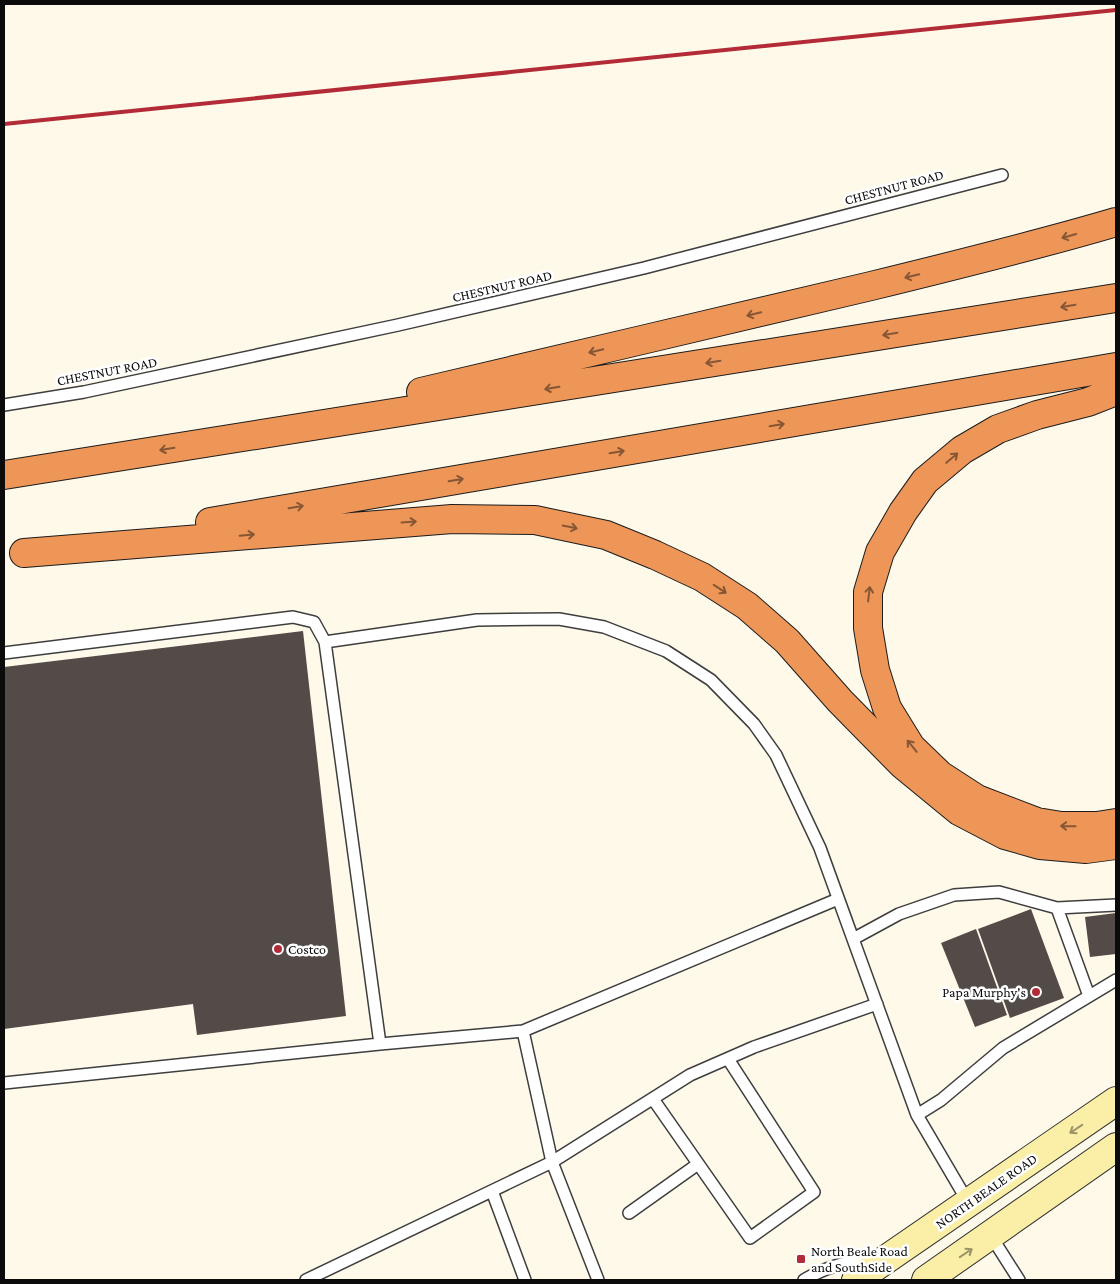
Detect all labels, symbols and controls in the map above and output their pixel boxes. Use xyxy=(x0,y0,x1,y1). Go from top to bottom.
street label: CHESTNUT ROAD xyxy=(843,166,945,208)
one-way arrow xyxy=(1062,232,1078,242)
street label: CHESTNUT ROAD xyxy=(451,267,553,305)
one-way arrow xyxy=(904,272,920,281)
one-way arrow xyxy=(1060,301,1076,311)
one-way arrow xyxy=(746,310,762,319)
one-way arrow xyxy=(883,329,899,339)
one-way arrow xyxy=(588,347,604,356)
street label: CHESTNUT ROAD xyxy=(55,353,159,389)
one-way arrow xyxy=(705,358,721,368)
one-way arrow xyxy=(544,383,560,393)
one-way arrow xyxy=(768,419,784,429)
one-way arrow xyxy=(159,444,175,454)
one-way arrow xyxy=(608,447,624,457)
one-way arrow xyxy=(945,452,958,464)
one-way arrow xyxy=(448,474,464,484)
one-way arrow xyxy=(288,501,304,511)
one-way arrow xyxy=(401,517,417,527)
one-way arrow xyxy=(562,523,578,533)
one-way arrow xyxy=(239,530,255,539)
one-way arrow xyxy=(712,584,726,594)
one-way arrow xyxy=(864,586,874,602)
one-way arrow xyxy=(906,740,917,753)
one-way arrow xyxy=(1060,821,1076,831)
place label: Costco xyxy=(288,941,326,957)
marker: Costco xyxy=(272,943,284,955)
place label: Papa Murphy's xyxy=(942,984,1026,1000)
marker: Papa Murphy's xyxy=(1030,986,1042,998)
one-way arrow xyxy=(1069,1124,1083,1134)
street label: NORTH BEALE ROAD xyxy=(932,1150,1040,1232)
place label: North Beale Road and SouthSide xyxy=(811,1243,909,1275)
one-way arrow xyxy=(959,1248,973,1258)
marker: North Beale Road and SouthSide xyxy=(795,1253,807,1265)

